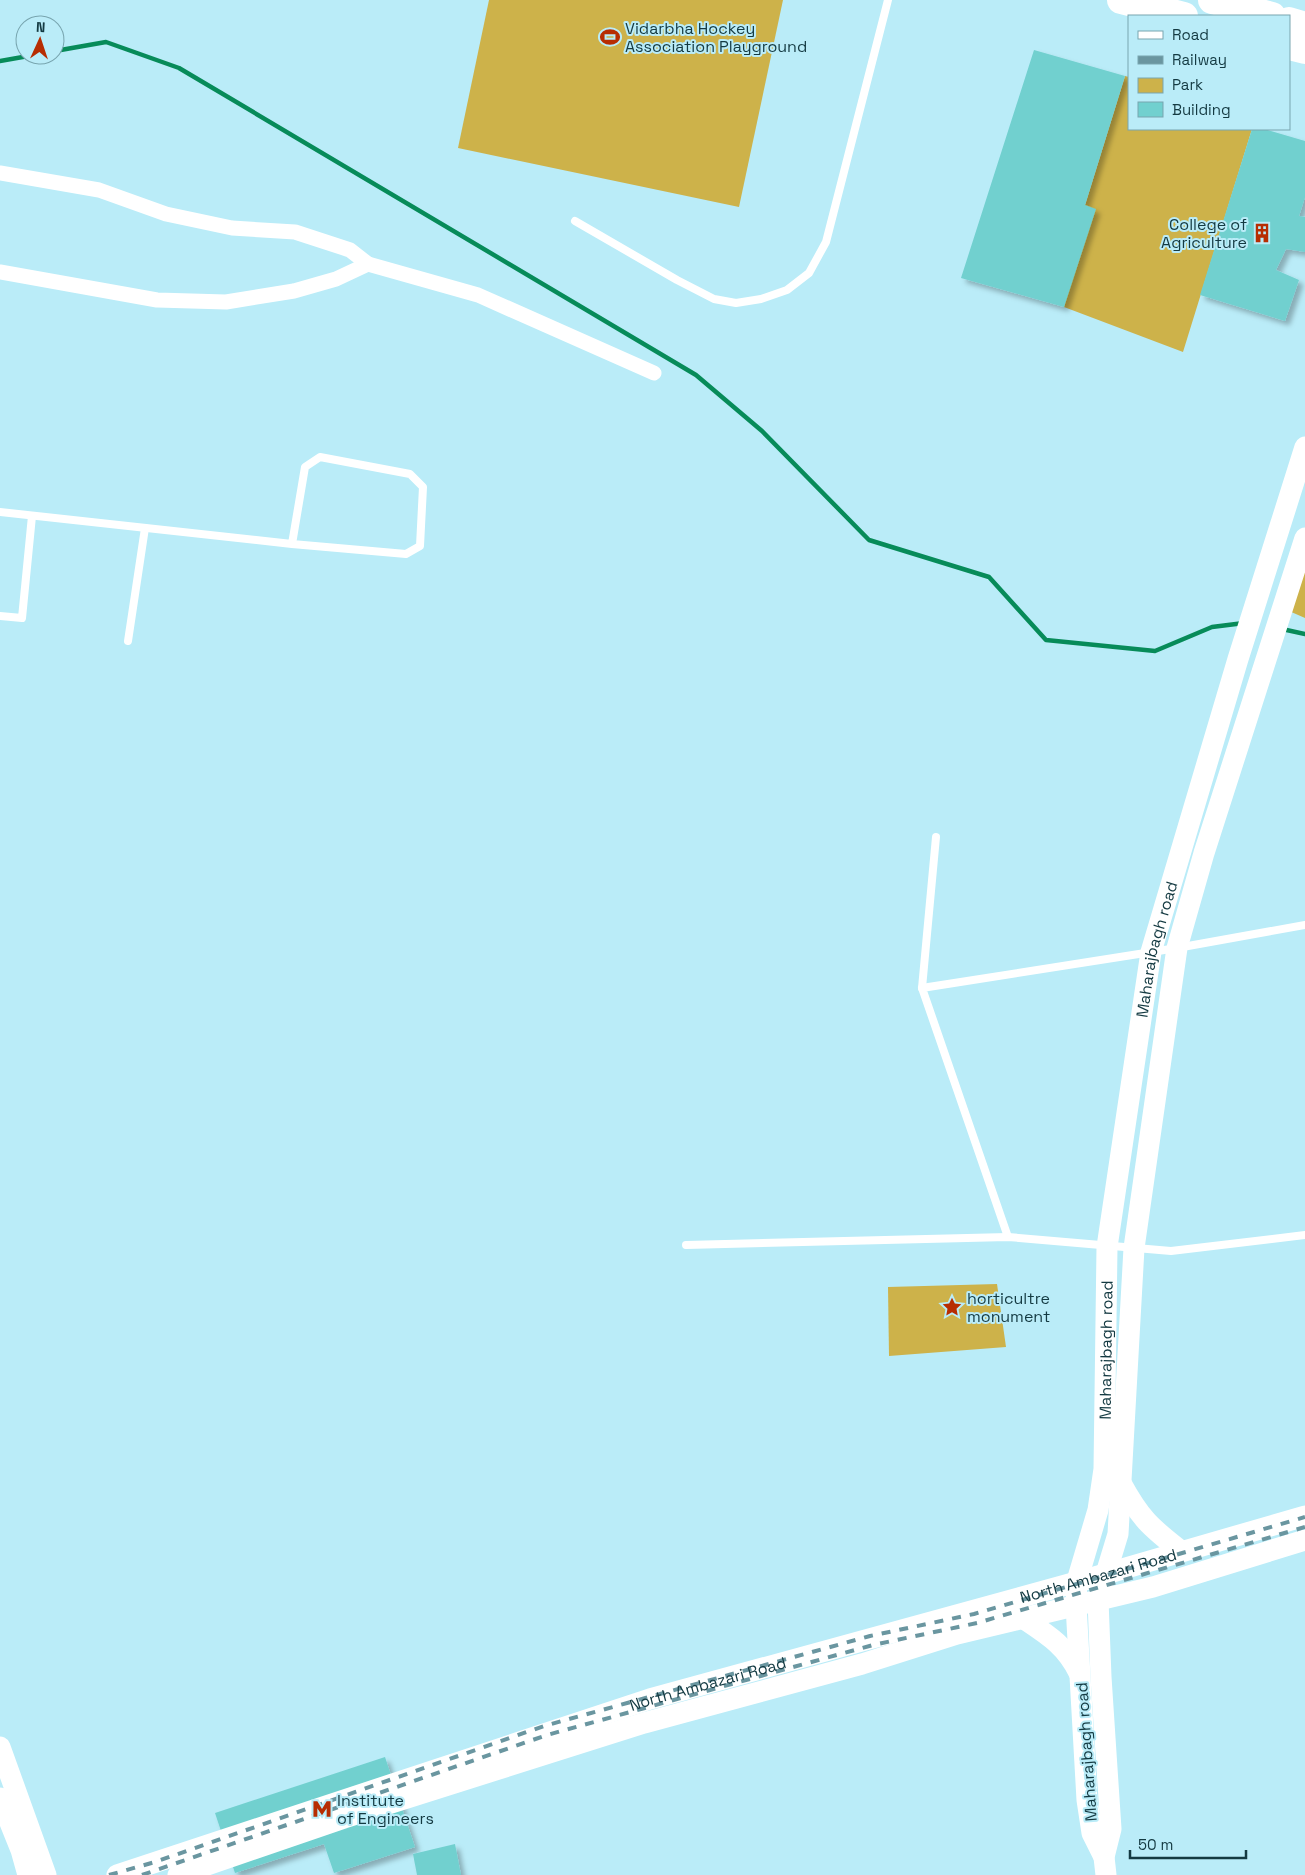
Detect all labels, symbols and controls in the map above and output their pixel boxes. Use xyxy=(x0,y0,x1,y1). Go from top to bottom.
north arrow xyxy=(15,15,65,65)
legend xyxy=(1128,15,1290,130)
text: N xyxy=(36,18,46,36)
place label: Vidarbha Hockey Association Playground xyxy=(625,18,807,57)
text: Road xyxy=(1172,25,1209,44)
sports icon: Vidarbha Hockey Association Playground xyxy=(599,26,621,48)
text: Railway xyxy=(1172,50,1227,69)
text: Park xyxy=(1172,75,1203,94)
text: Building xyxy=(1172,100,1231,119)
place label: College of Agriculture xyxy=(1161,214,1247,253)
building icon: College of Agriculture xyxy=(1251,222,1273,244)
street label: Maharajbagh road xyxy=(1131,879,1182,1019)
street label: Maharajbagh road xyxy=(1095,1280,1118,1420)
place label: horticultre monument xyxy=(967,1288,1050,1327)
place icon: horticultre monument xyxy=(941,1296,963,1318)
street label: North Ambazari Road xyxy=(1017,1544,1179,1608)
street label: North Ambazari Road xyxy=(627,1652,789,1716)
street label: Maharajbagh road xyxy=(1071,1682,1102,1822)
place label: Institute of Engineers xyxy=(337,1790,434,1829)
metro station icon: Institute of Engineers xyxy=(311,1798,333,1820)
scale bar xyxy=(1130,1828,1246,1860)
text: 50 m xyxy=(1138,1835,1173,1854)

